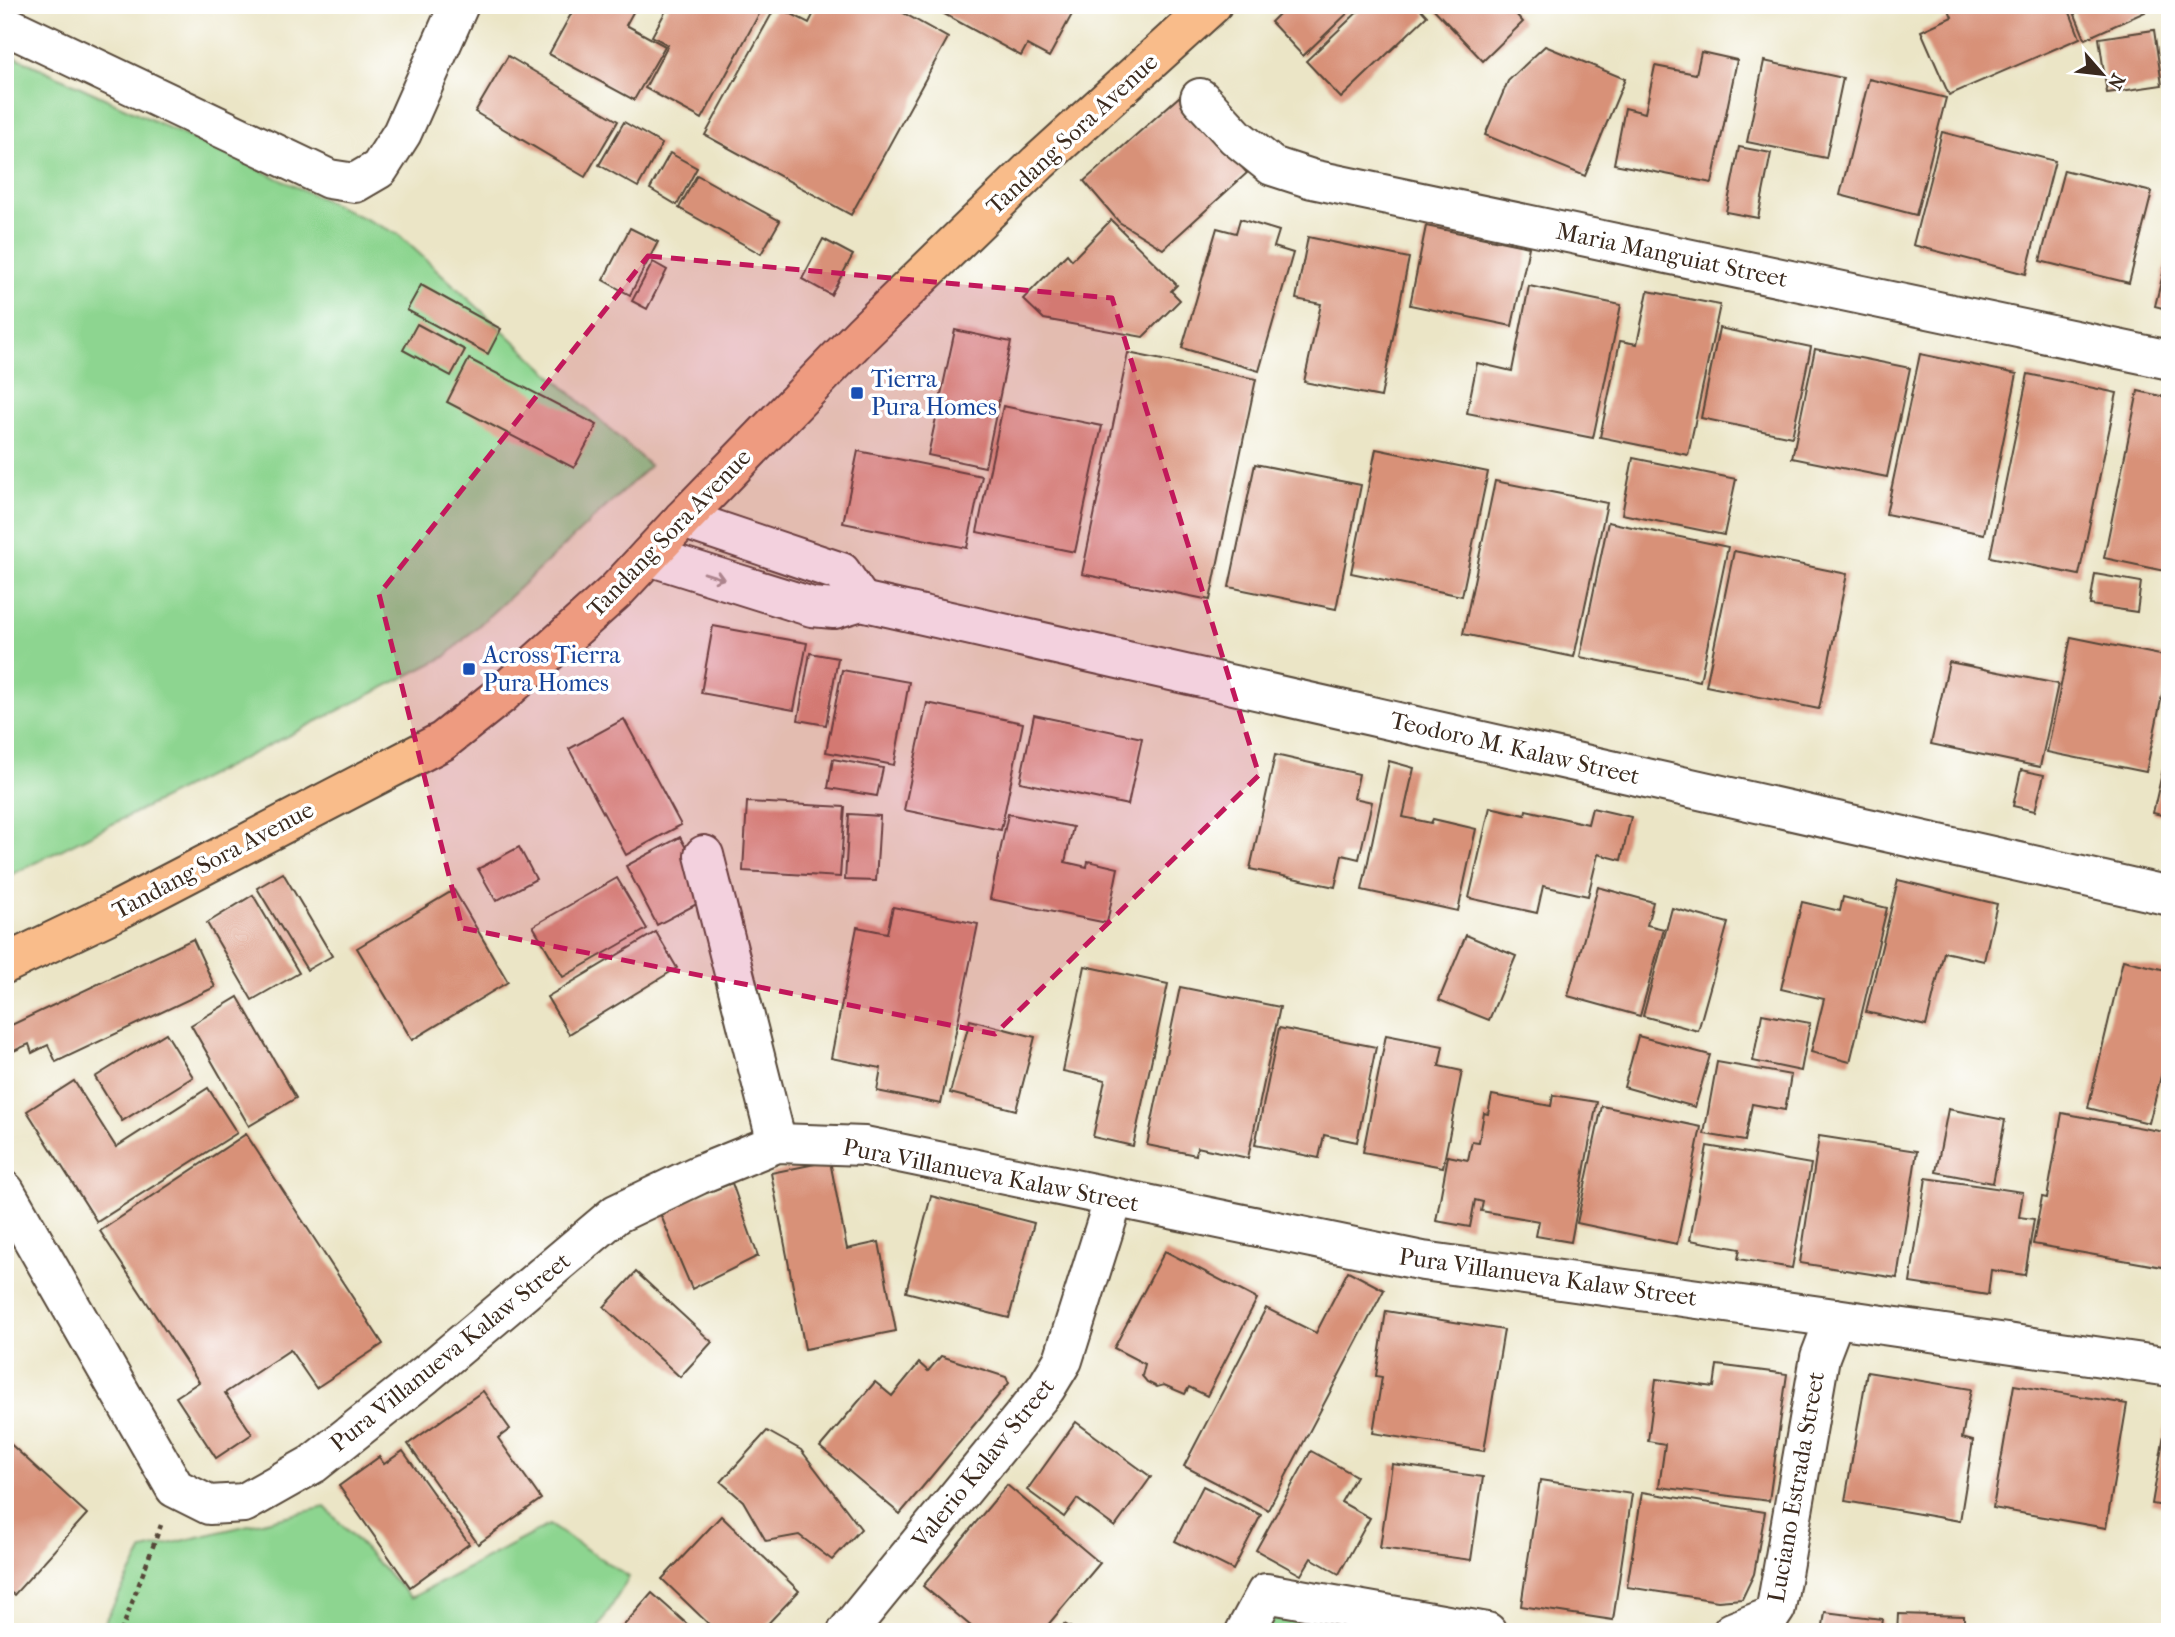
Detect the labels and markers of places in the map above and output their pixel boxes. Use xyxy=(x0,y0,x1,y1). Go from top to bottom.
place label: Tierra Pura Homes xyxy=(871,365,997,421)
marker: Tierra Pura Homes xyxy=(849,385,865,401)
place label: Across Tierra Pura Homes xyxy=(482,641,621,697)
marker: Across Tierra Pura Homes xyxy=(461,661,477,677)

